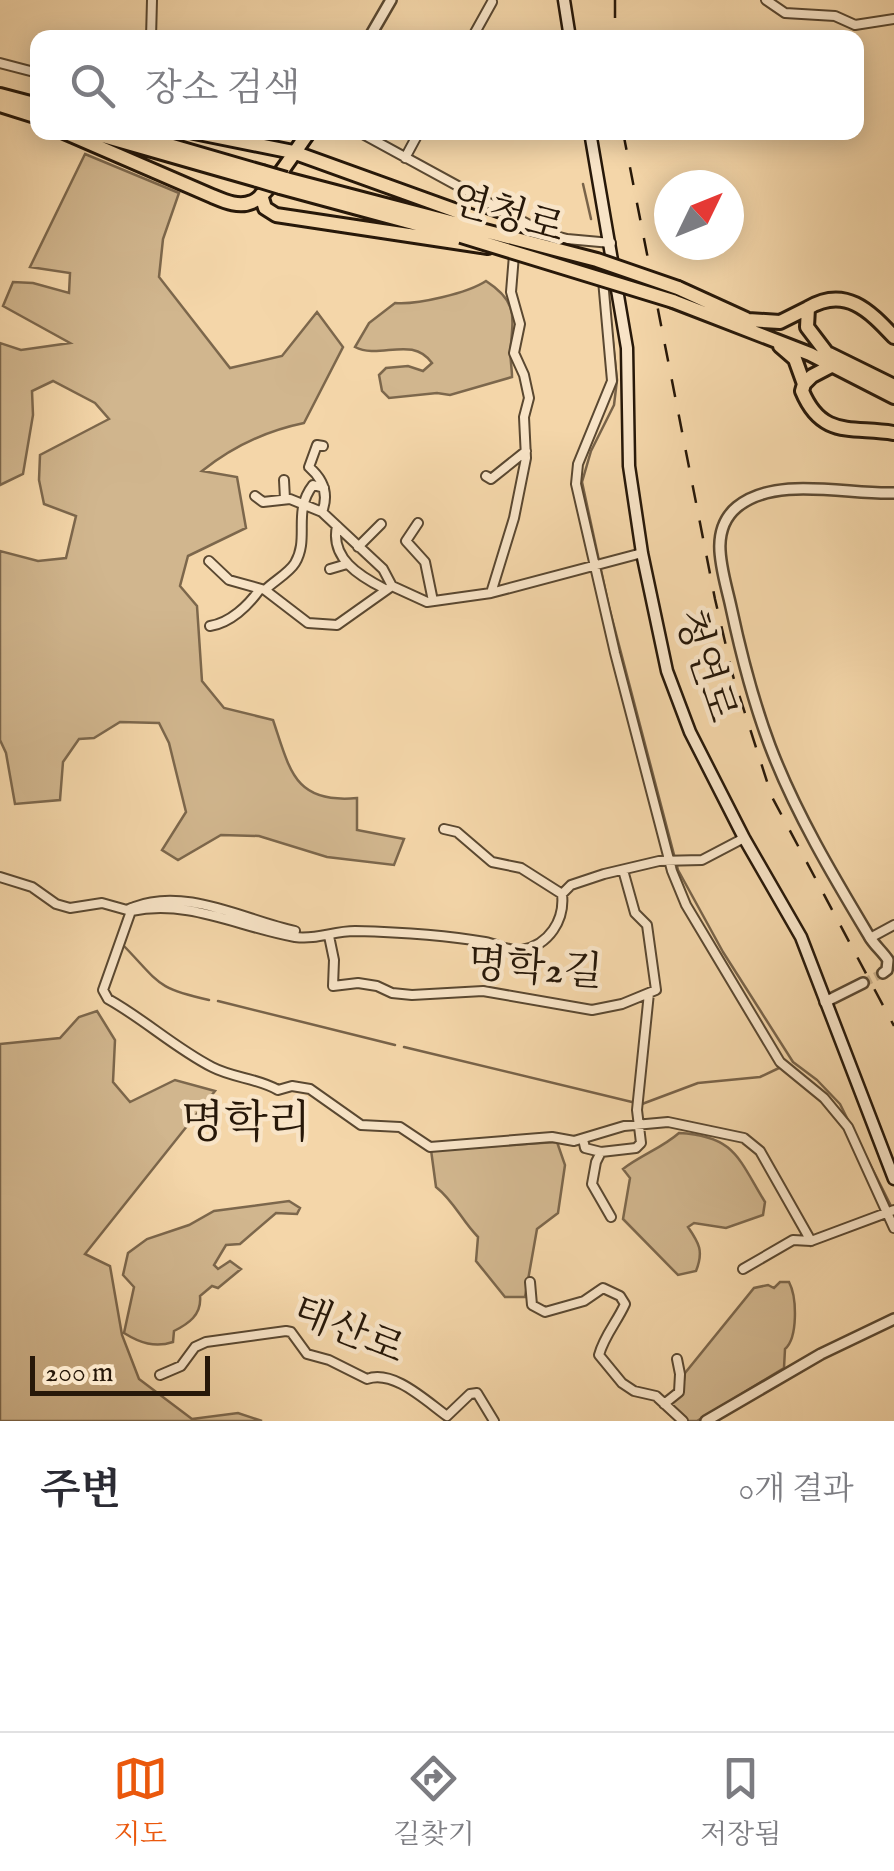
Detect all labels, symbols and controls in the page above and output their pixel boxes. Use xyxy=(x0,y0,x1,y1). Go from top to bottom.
search box xyxy=(30,30,864,140)
icon: search xyxy=(65,58,120,113)
text: 장소 검색 xyxy=(145,66,300,114)
north arrow xyxy=(654,170,744,260)
street label: 연청로 xyxy=(444,176,570,256)
street label: 청연로 xyxy=(662,603,746,729)
street label: 명학2길 xyxy=(466,940,604,1000)
district label: 명학리 xyxy=(181,1096,311,1153)
street label: 태산로 xyxy=(285,1287,411,1377)
scale bar xyxy=(30,1351,210,1396)
text: 200 m xyxy=(45,1356,113,1391)
text: 주변 xyxy=(40,1465,121,1518)
text: 0개 결과 xyxy=(739,1470,854,1511)
tab: 지도 xyxy=(113,1751,168,1853)
tab: 길찾기 xyxy=(393,1751,475,1853)
tab: 저장됨 xyxy=(700,1751,781,1853)

